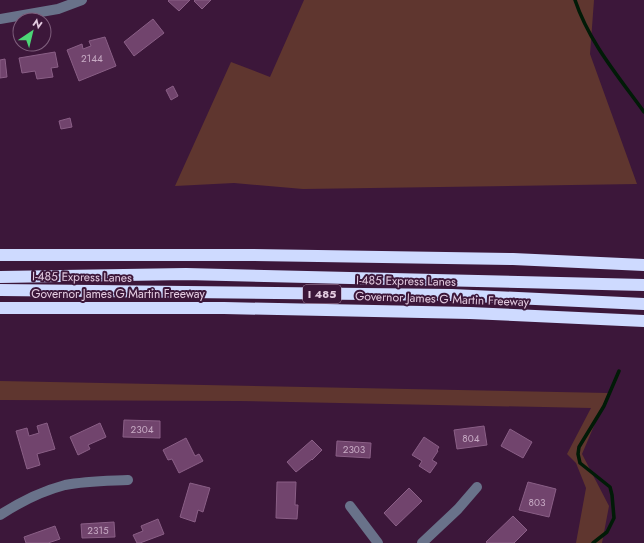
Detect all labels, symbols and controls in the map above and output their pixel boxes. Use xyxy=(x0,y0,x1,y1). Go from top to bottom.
north arrow xyxy=(12,12,52,52)
text: N xyxy=(30,15,46,33)
house number: 2144 xyxy=(81,51,103,66)
street label: I-485 Express Lanes xyxy=(32,267,132,287)
street label: I-485 Express Lanes xyxy=(356,271,456,291)
street label: Governor James G Martin Freeway xyxy=(31,285,206,303)
road number: I 485 xyxy=(303,285,341,303)
street label: Governor James G Martin Freeway xyxy=(355,287,530,311)
house number: 2304 xyxy=(131,422,154,437)
house number: 804 xyxy=(462,431,480,446)
house number: 2303 xyxy=(343,442,366,457)
house number: 803 xyxy=(529,495,546,510)
house number: 2315 xyxy=(87,523,109,538)

